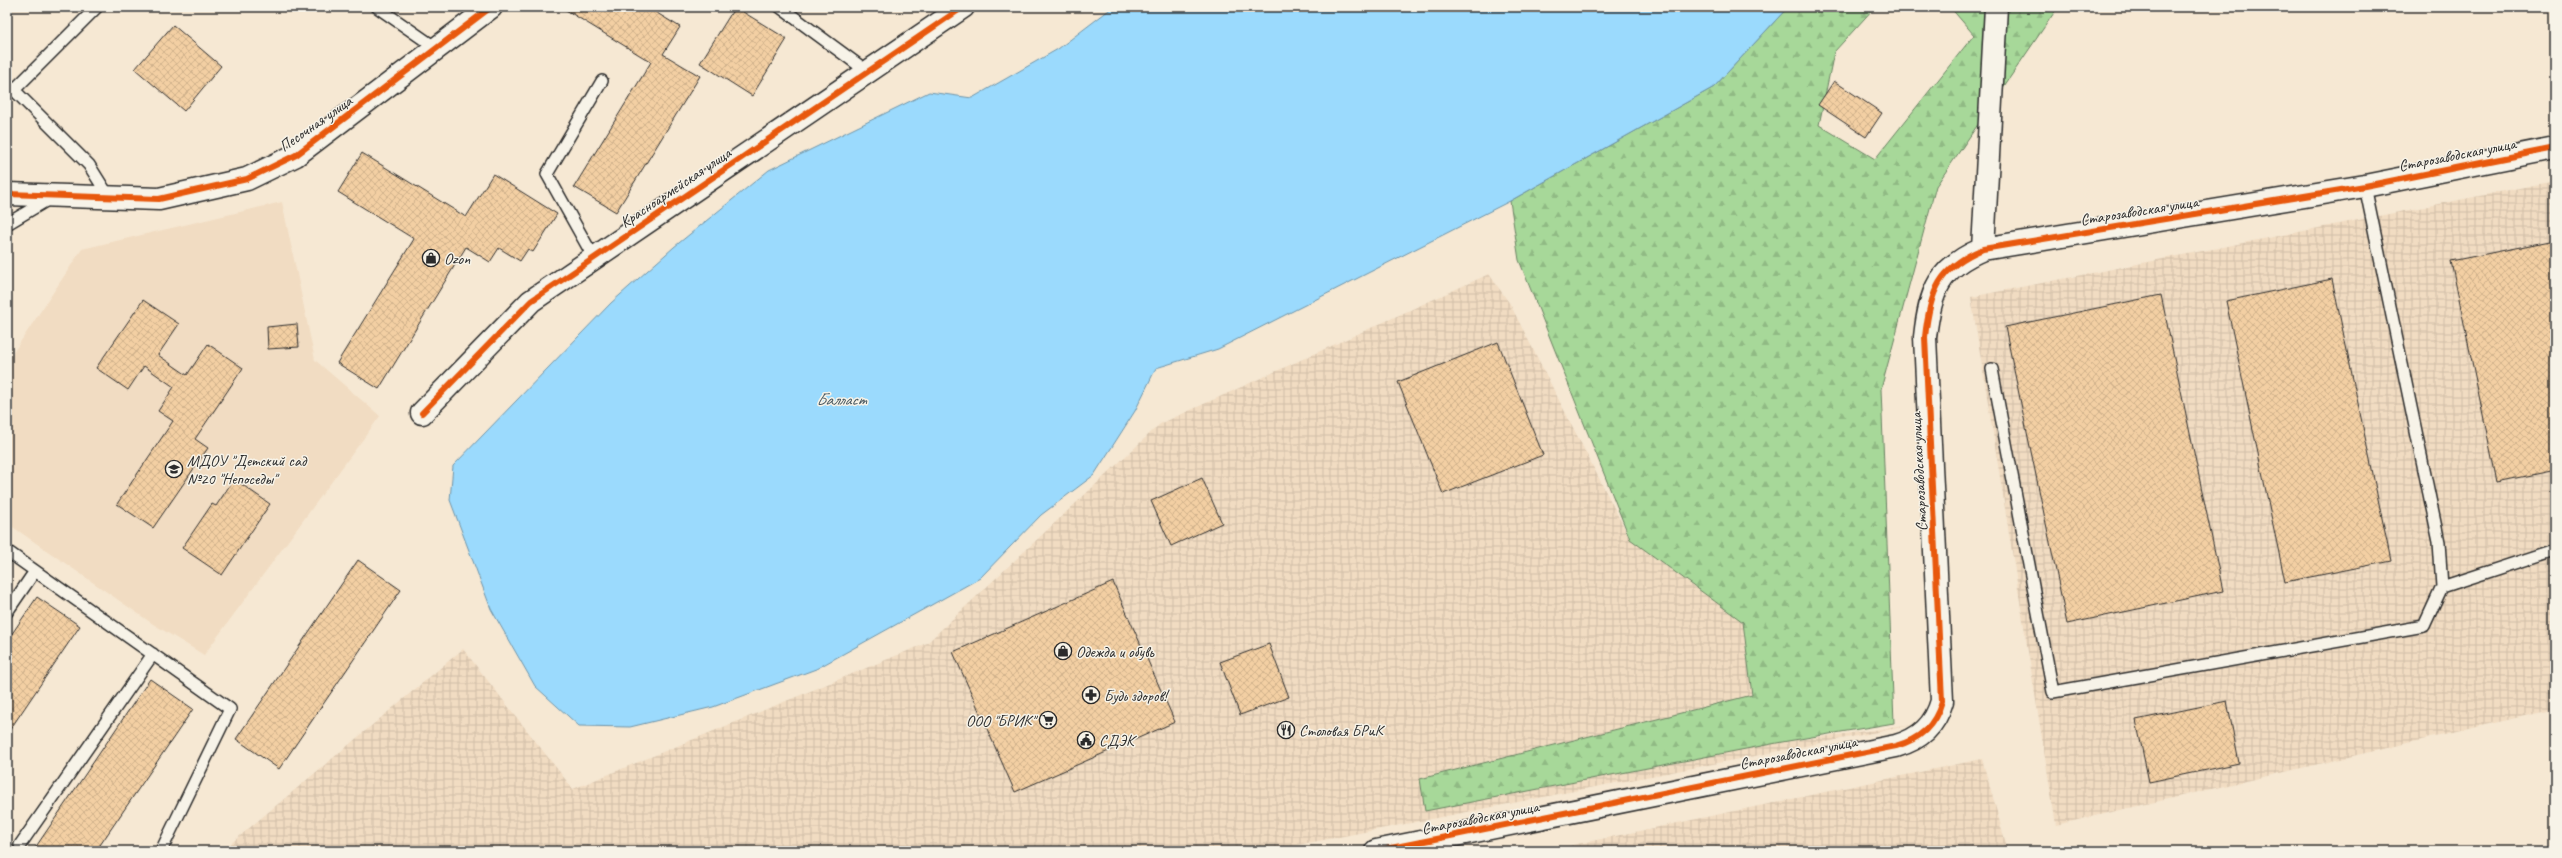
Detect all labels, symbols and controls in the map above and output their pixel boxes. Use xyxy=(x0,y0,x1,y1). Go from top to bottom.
street label: Песочная улица xyxy=(275,91,357,156)
street label: Старозаводская улица xyxy=(2397,134,2519,176)
street label: Красноармейская улица xyxy=(616,142,736,232)
street label: Старозаводская улица xyxy=(2079,192,2201,230)
shop icon: Ozon xyxy=(421,248,441,268)
place label: Ozon xyxy=(444,249,471,269)
water label: Балласт xyxy=(816,389,868,410)
street label: Старозаводская улица xyxy=(1906,411,1932,532)
place label: МДОУ "Детский сад №20 "Непоседы" xyxy=(187,451,308,489)
school or university icon: МДОУ "Детский сад №20 "Непоседы" xyxy=(164,459,184,479)
shop icon: Одежда и обувь xyxy=(1053,641,1073,661)
place label: Одежда и обувь xyxy=(1076,642,1155,662)
pharmacy icon: Будь здоров! xyxy=(1081,685,1101,705)
place label: Будь здоров! xyxy=(1104,686,1170,706)
supermarket icon: ООО "БРИК" xyxy=(1038,710,1058,730)
place label: ООО "БРИК" xyxy=(966,711,1038,731)
restaurant icon: Столовая БРиК xyxy=(1276,720,1296,740)
place label: Столовая БРиК xyxy=(1299,721,1386,741)
public building icon: СДЭК xyxy=(1076,730,1096,750)
place label: СДЭК xyxy=(1099,731,1137,751)
street label: Старозаводская улица xyxy=(1738,732,1860,774)
street label: Старозаводская улица xyxy=(1420,797,1542,839)

